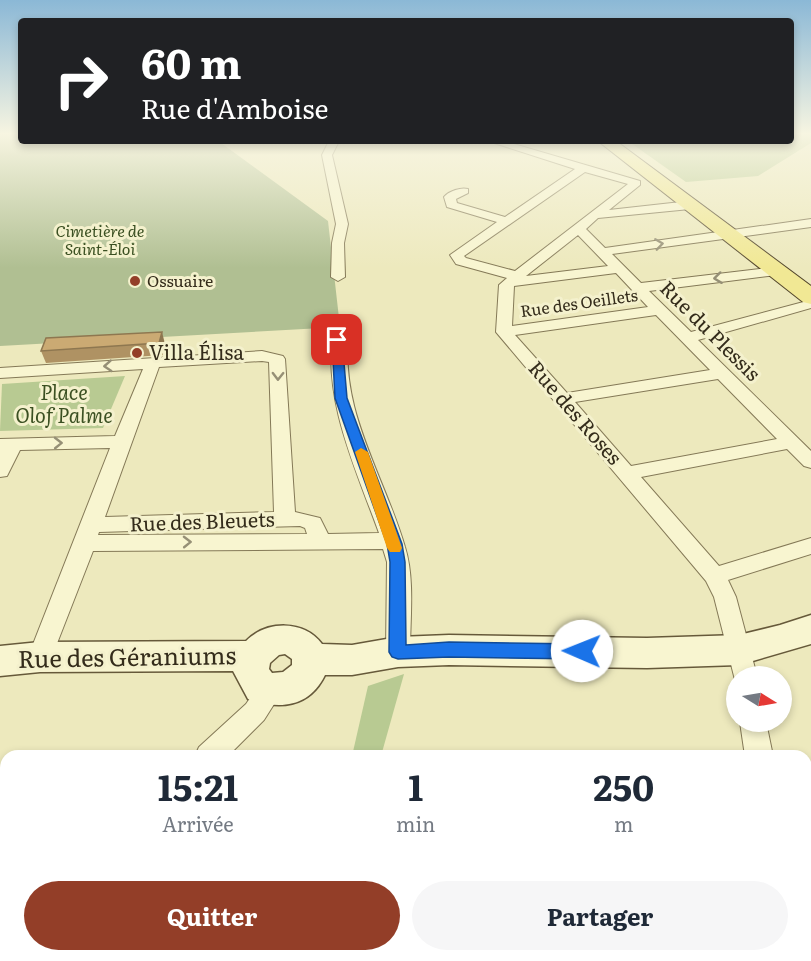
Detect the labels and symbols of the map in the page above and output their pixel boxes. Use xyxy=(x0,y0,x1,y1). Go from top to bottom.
park label: Cimetière de Saint-Éloi xyxy=(56,218,144,260)
one-way arrow xyxy=(655,238,664,251)
place label: Ossuaire xyxy=(147,268,213,292)
one-way arrow xyxy=(714,271,723,284)
street label: Rue du Plessis xyxy=(654,272,769,387)
marker: Ossuaire xyxy=(128,274,142,288)
street label: Rue des Oeillets xyxy=(519,282,639,322)
pin xyxy=(311,314,362,365)
place label: Villa Élisa xyxy=(149,336,244,366)
marker: Villa Élisa xyxy=(130,346,144,360)
street label: Rue des Roses xyxy=(523,353,630,470)
one-way arrow xyxy=(103,359,112,372)
one-way arrow xyxy=(272,371,284,380)
park label: Place Olof Palme xyxy=(15,376,113,429)
one-way arrow xyxy=(54,437,63,450)
street label: Rue des Bleuets xyxy=(129,502,275,538)
one-way arrow xyxy=(183,536,192,548)
position arrow xyxy=(550,619,614,683)
street label: Rue des Géraniums xyxy=(18,636,237,675)
north arrow xyxy=(726,666,792,732)

